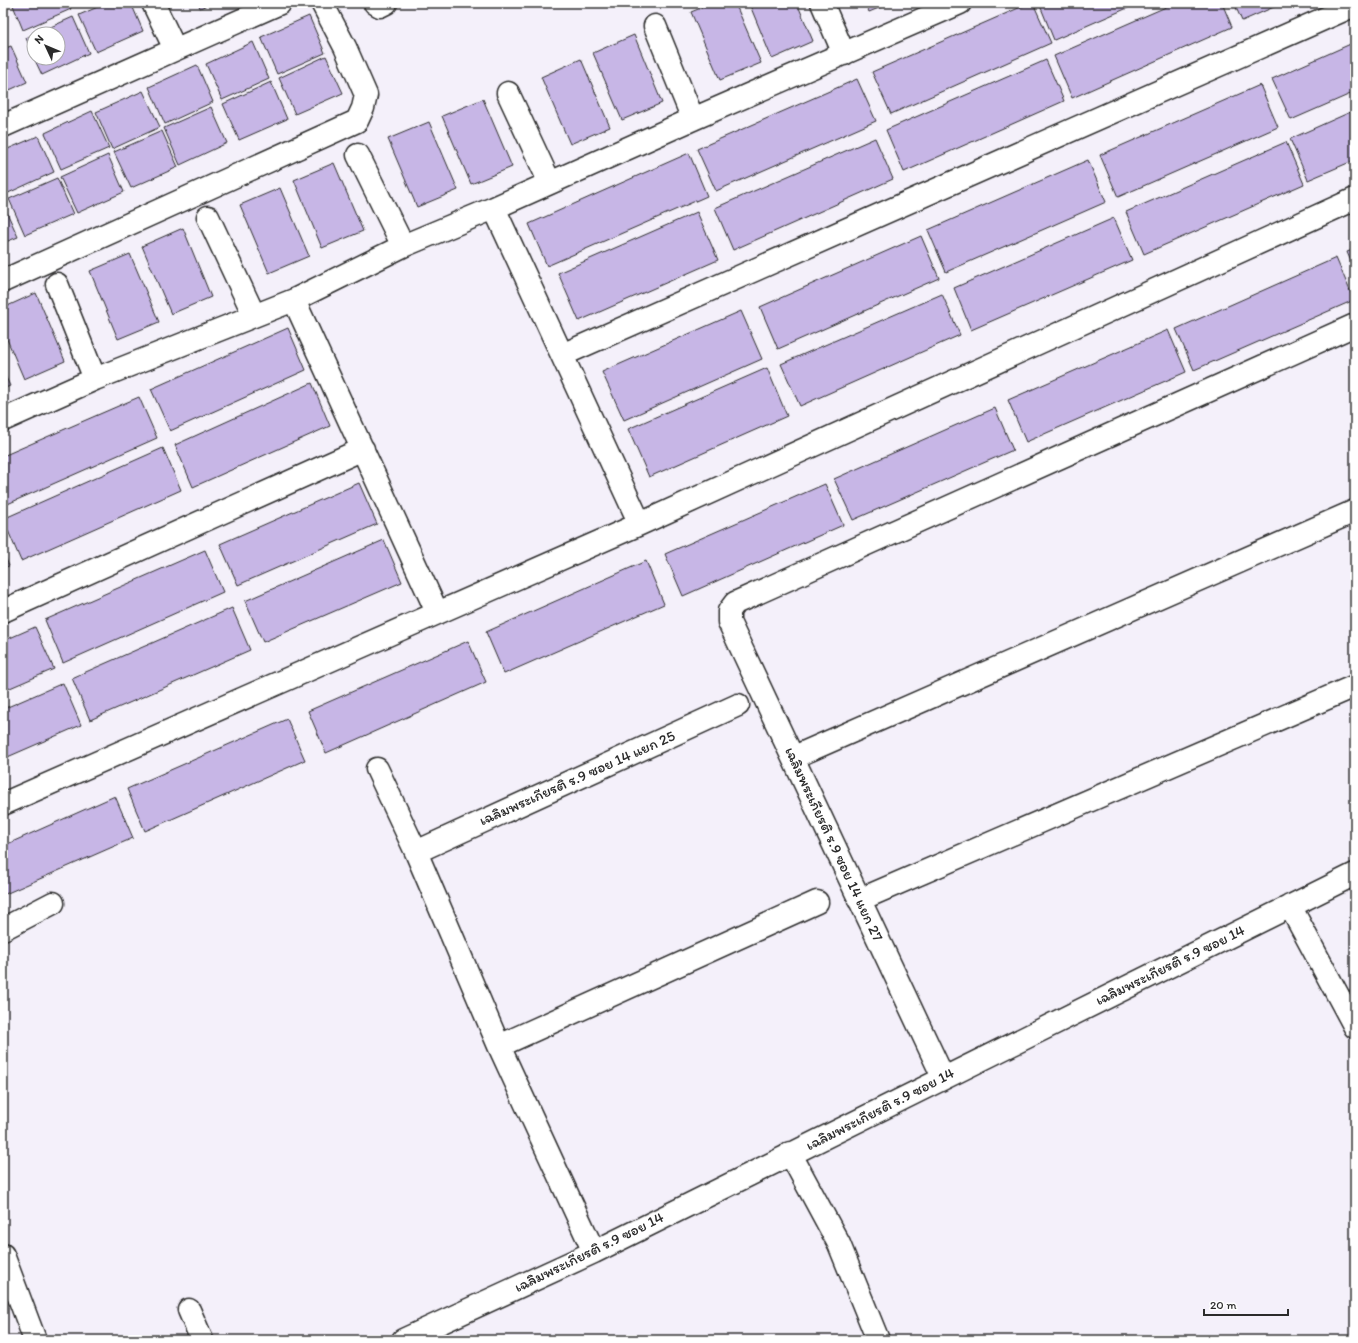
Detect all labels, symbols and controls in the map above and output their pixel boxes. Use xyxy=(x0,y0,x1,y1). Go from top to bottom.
north arrow xyxy=(26,26,66,66)
text: N xyxy=(32,32,46,47)
street label: เฉลิมพระเกียรติ ร.9 ซอย 14 แยก 25 xyxy=(476,726,678,829)
street label: เฉลิมพระเกียรติ ร.9 ซอย 14 แยก 27 xyxy=(781,744,887,944)
street label: เฉลิมพระเกียรติ ร.9 ซอย 14 xyxy=(1092,921,1248,1009)
street label: เฉลิมพระเกียรติ ร.9 ซอย 14 xyxy=(803,1064,957,1154)
street label: เฉลิมพระเกียรติ ร.9 ซอย 14 xyxy=(511,1208,667,1296)
scale bar xyxy=(1204,1291,1288,1317)
text: 20 m xyxy=(1210,1298,1237,1312)

